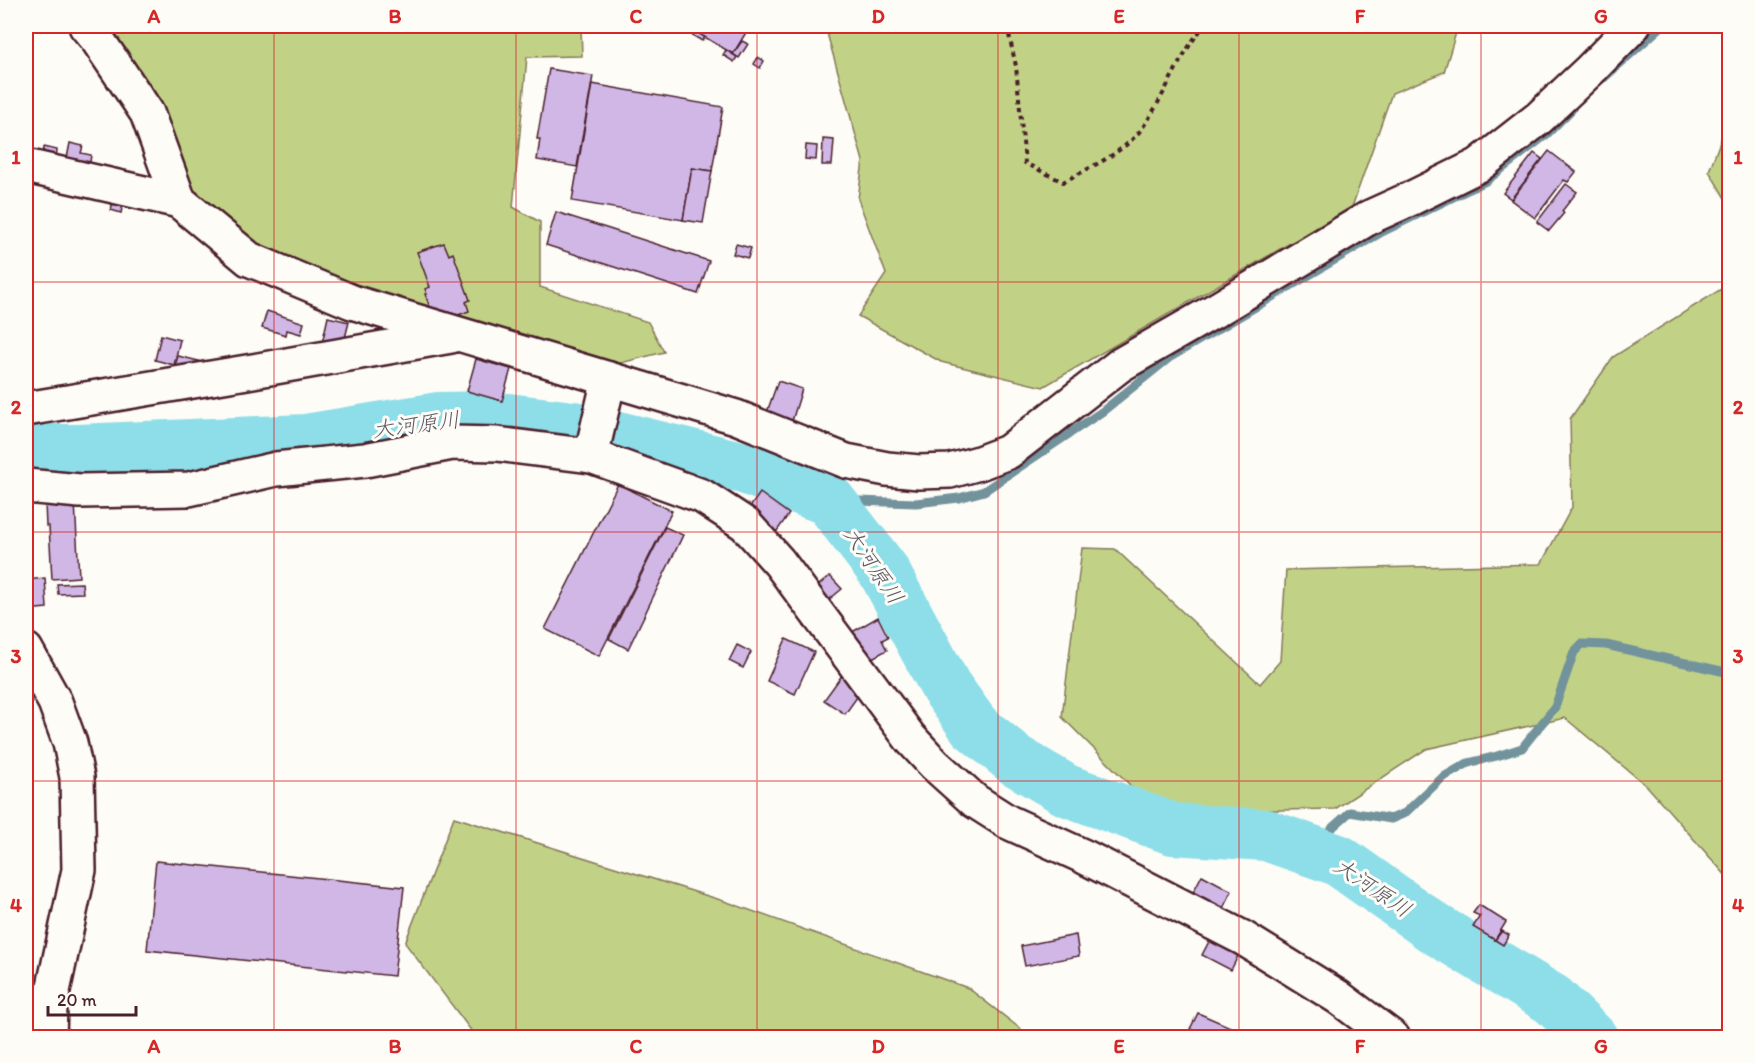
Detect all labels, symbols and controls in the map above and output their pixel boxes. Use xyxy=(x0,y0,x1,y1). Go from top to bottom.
text: A xyxy=(147,4,161,28)
text: B xyxy=(389,4,402,28)
text: C xyxy=(630,4,643,28)
text: D xyxy=(871,4,885,28)
text: E xyxy=(1113,4,1125,28)
text: F xyxy=(1355,4,1366,28)
text: G xyxy=(1594,4,1608,28)
text: 1 xyxy=(11,145,21,169)
text: 1 xyxy=(1733,145,1743,169)
text: 2 xyxy=(11,395,22,419)
text: 2 xyxy=(1733,395,1744,419)
water label: 大河原川 xyxy=(371,406,461,443)
water label: 大河原川 xyxy=(838,521,909,609)
text: 3 xyxy=(11,644,22,668)
text: 3 xyxy=(1733,644,1744,668)
water label: 大河原川 xyxy=(1329,852,1417,923)
text: 4 xyxy=(10,893,22,917)
text: 4 xyxy=(1732,893,1744,917)
scale bar xyxy=(48,979,136,1017)
text: 20 m xyxy=(57,989,97,1011)
text: A xyxy=(147,1034,161,1058)
text: B xyxy=(389,1034,402,1058)
text: C xyxy=(630,1034,643,1058)
text: D xyxy=(871,1034,885,1058)
text: E xyxy=(1113,1034,1125,1058)
text: F xyxy=(1355,1034,1366,1058)
text: G xyxy=(1594,1034,1608,1058)

